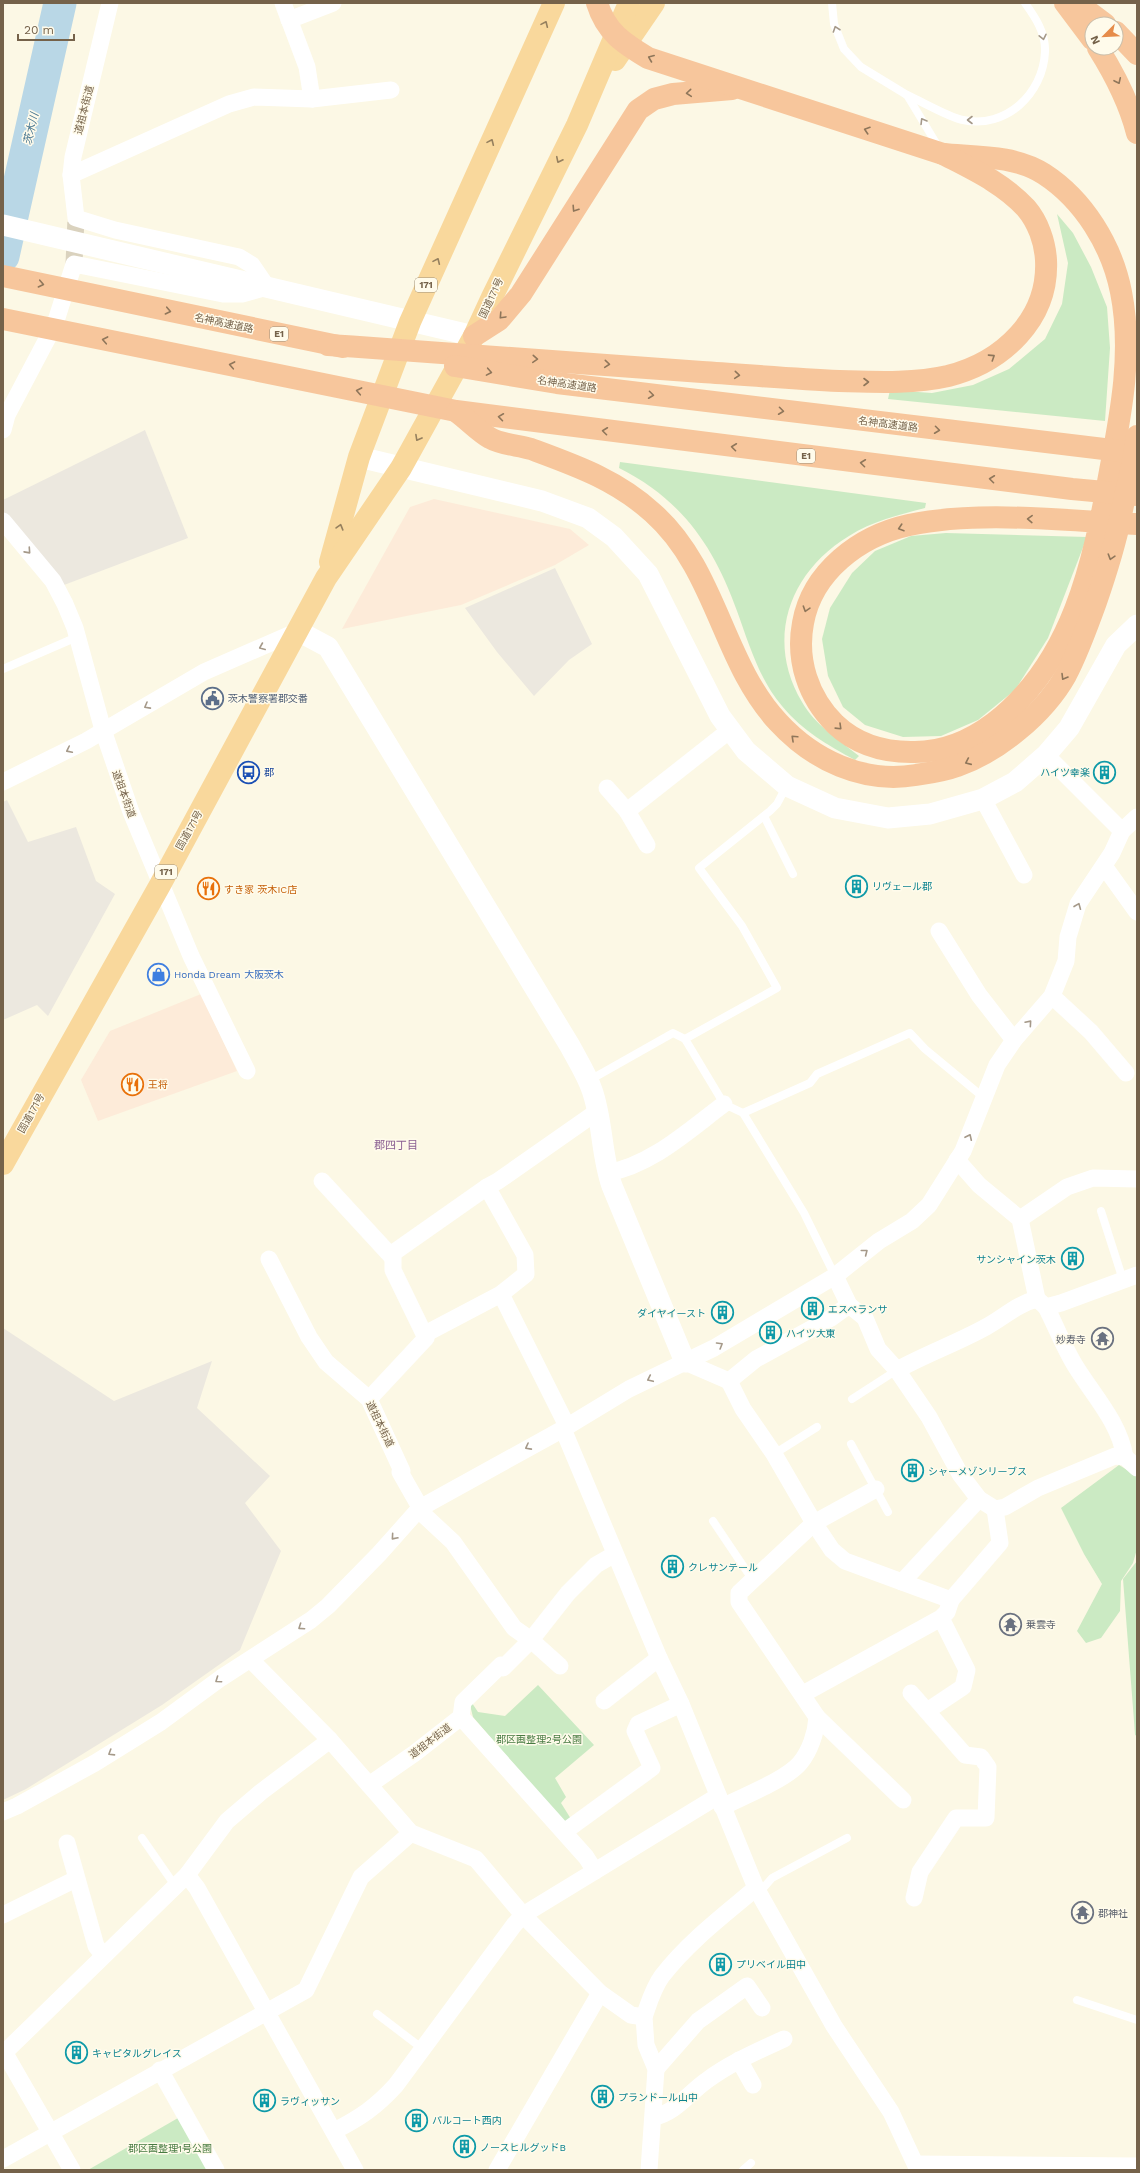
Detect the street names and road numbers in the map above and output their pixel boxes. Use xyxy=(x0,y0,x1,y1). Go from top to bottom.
street label: 道祖本街道 xyxy=(73,84,95,136)
street label: 国道171号 xyxy=(477,276,505,320)
road number: 171 xyxy=(415,278,437,292)
street label: 名神高速道路 xyxy=(194,311,254,335)
road number: E1 xyxy=(270,327,288,341)
street label: 名神高速道路 xyxy=(537,374,597,394)
street label: 名神高速道路 xyxy=(858,415,918,433)
road number: E1 xyxy=(797,449,815,463)
street label: 道祖本街道 xyxy=(110,769,138,819)
street label: 国道171号 xyxy=(174,808,204,852)
road number: 171 xyxy=(155,865,177,879)
street label: 国道171号 xyxy=(16,1091,46,1135)
street label: 道祖本街道 xyxy=(364,1399,396,1449)
street label: 道祖本街道 xyxy=(407,1722,453,1760)

